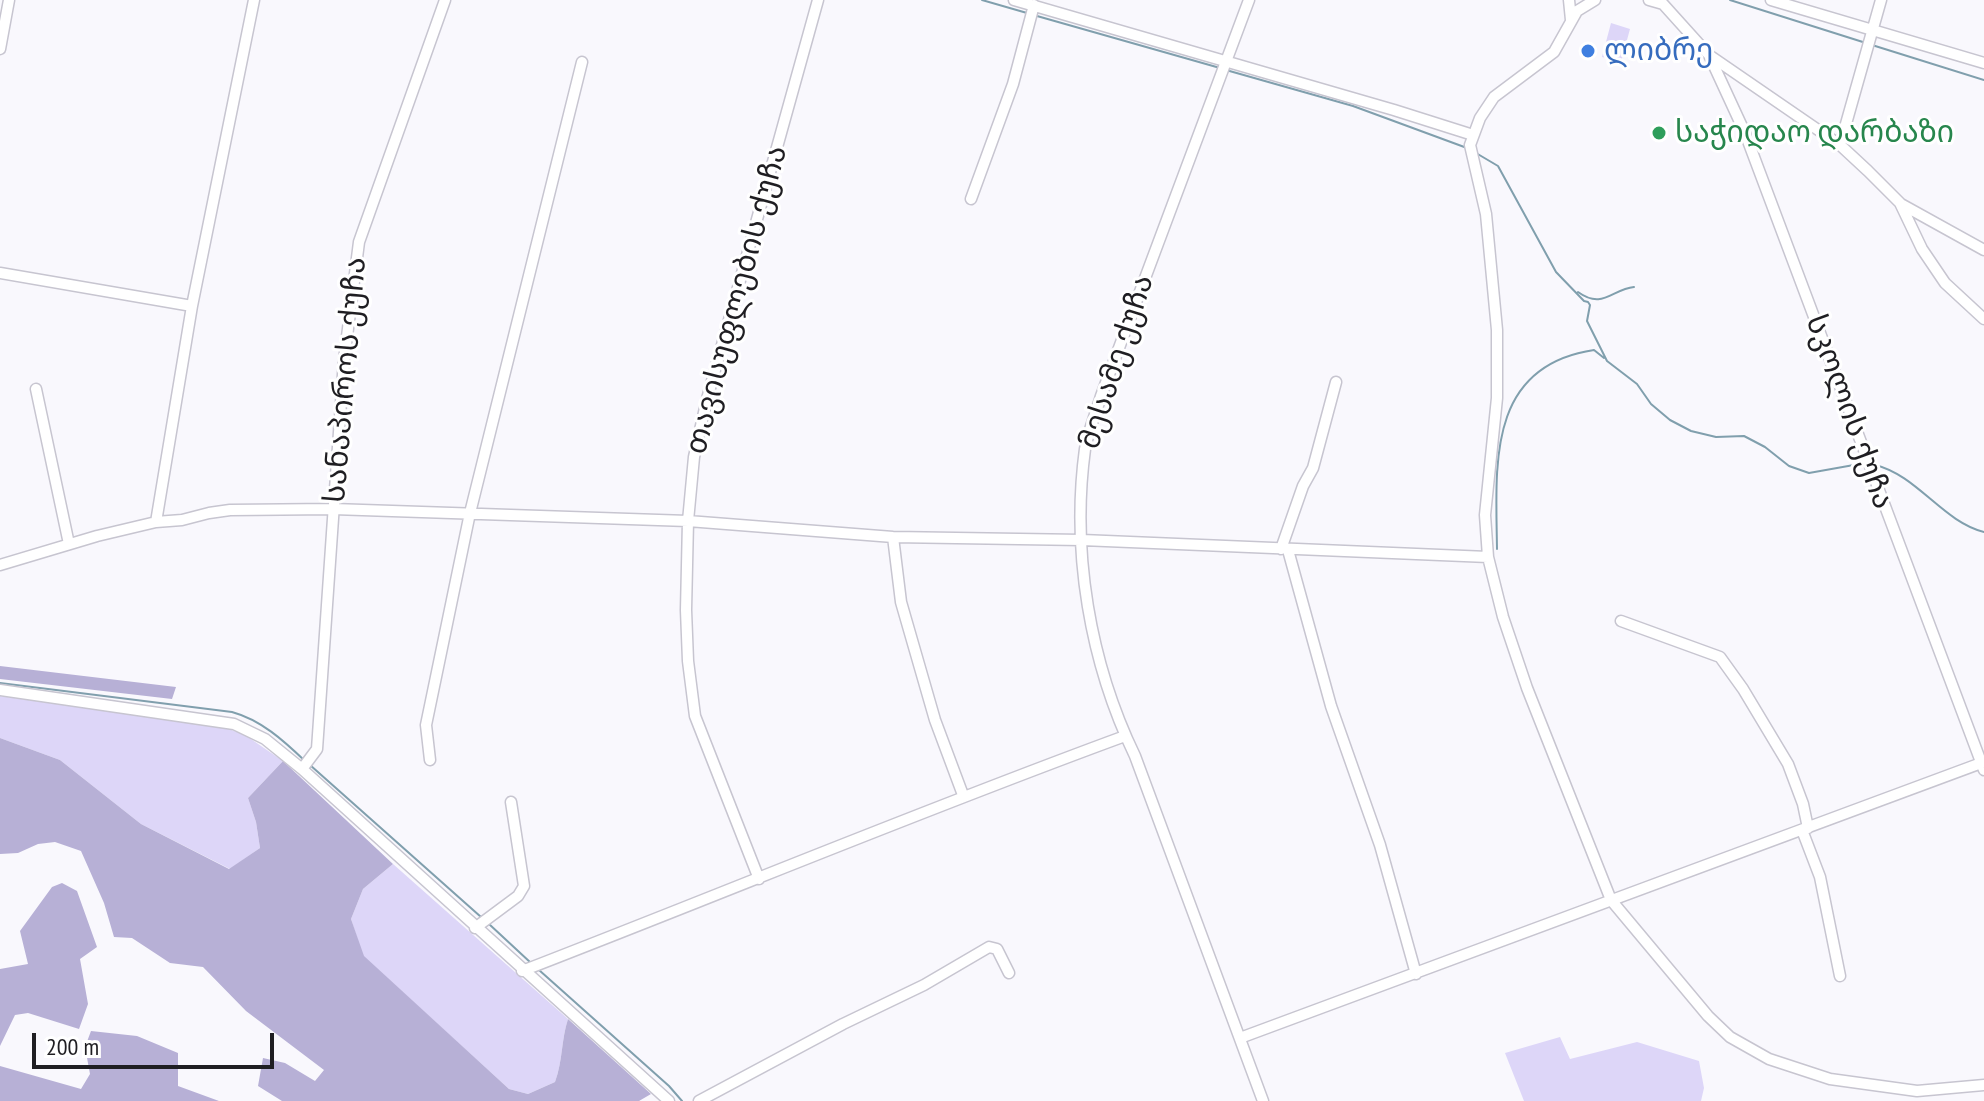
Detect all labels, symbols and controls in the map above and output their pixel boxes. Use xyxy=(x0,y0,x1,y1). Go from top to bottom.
place label: ლიბრე xyxy=(1604,33,1713,69)
marker: ლიბრე xyxy=(1579,42,1597,60)
place label: საჭიდაო დარბაზი xyxy=(1675,115,1954,151)
marker: საჭიდაო დარბაზი xyxy=(1650,124,1668,142)
street label: თავისუფლების ქუჩა xyxy=(678,142,796,458)
street label: სანაპიროს ქუჩა xyxy=(317,256,375,504)
street label: მესამე ქუჩა xyxy=(1072,270,1162,454)
street label: სკოლის ქუჩა xyxy=(1797,310,1901,514)
scale bar xyxy=(36,1017,278,1067)
text: 200 m xyxy=(46,1031,99,1062)

